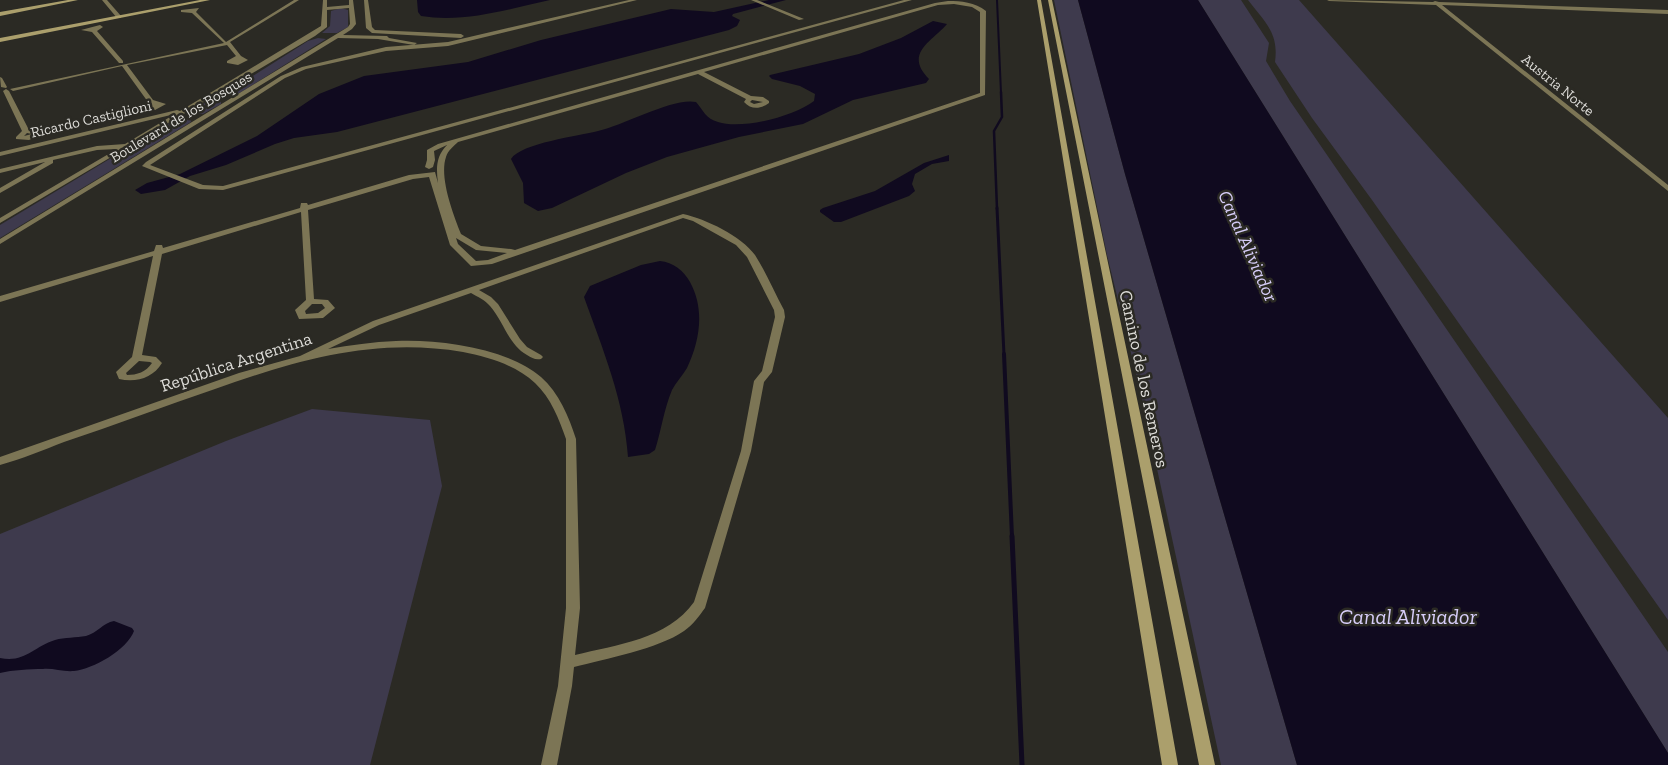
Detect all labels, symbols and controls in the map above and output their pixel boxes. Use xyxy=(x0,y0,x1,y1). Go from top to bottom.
street label: Austria Norte xyxy=(1518,50,1598,120)
street label: Boulevard de los Bosques xyxy=(107,67,255,167)
street label: Ricardo Castiglioni xyxy=(29,96,153,142)
water label: Canal Aliviador xyxy=(1213,187,1283,306)
street label: Camino de los Remeros xyxy=(1114,288,1174,470)
street label: República Argentina xyxy=(157,327,315,397)
water label: Canal Aliviador xyxy=(1339,603,1477,630)

